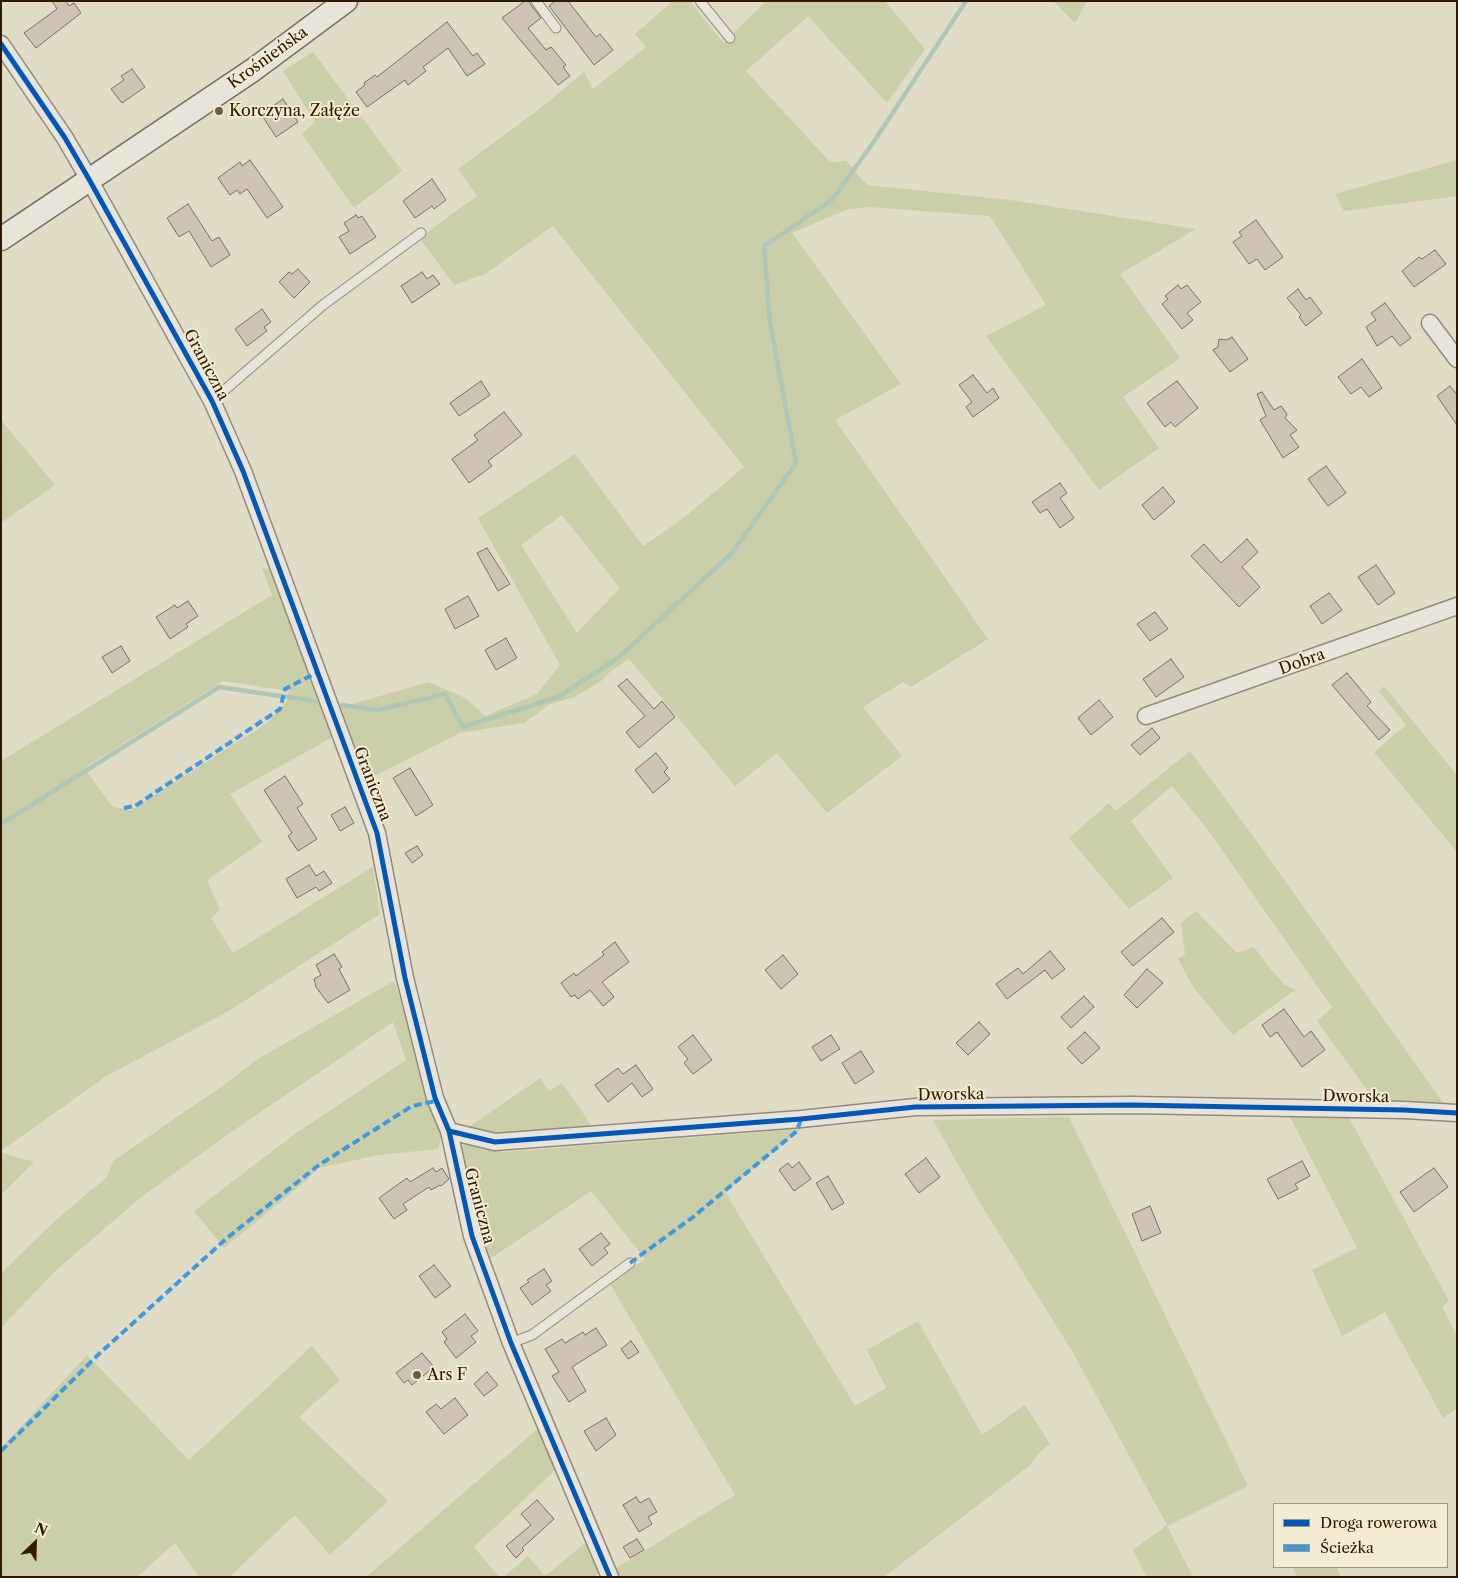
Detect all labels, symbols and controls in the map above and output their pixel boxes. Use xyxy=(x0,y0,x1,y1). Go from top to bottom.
street label: Krośnieńska xyxy=(224,23,312,93)
place label: Korczyna, Załęże xyxy=(229,101,360,121)
marker: Korczyna, Załęże xyxy=(213,105,225,117)
street label: Graniczna xyxy=(179,326,233,404)
street label: Dobra xyxy=(1276,645,1328,679)
street label: Graniczna xyxy=(349,744,395,824)
street label: Dworska xyxy=(918,1085,984,1105)
street label: Dworska xyxy=(1323,1087,1389,1107)
street label: Graniczna xyxy=(460,1166,498,1246)
place label: Ars F xyxy=(427,1365,467,1385)
marker: Ars F xyxy=(411,1369,423,1381)
legend xyxy=(1273,1503,1448,1568)
text: Droga rowerowa xyxy=(1320,1513,1437,1532)
north arrow xyxy=(10,1518,60,1568)
text: N xyxy=(32,1519,50,1540)
text: Ścieżka xyxy=(1320,1538,1374,1557)

